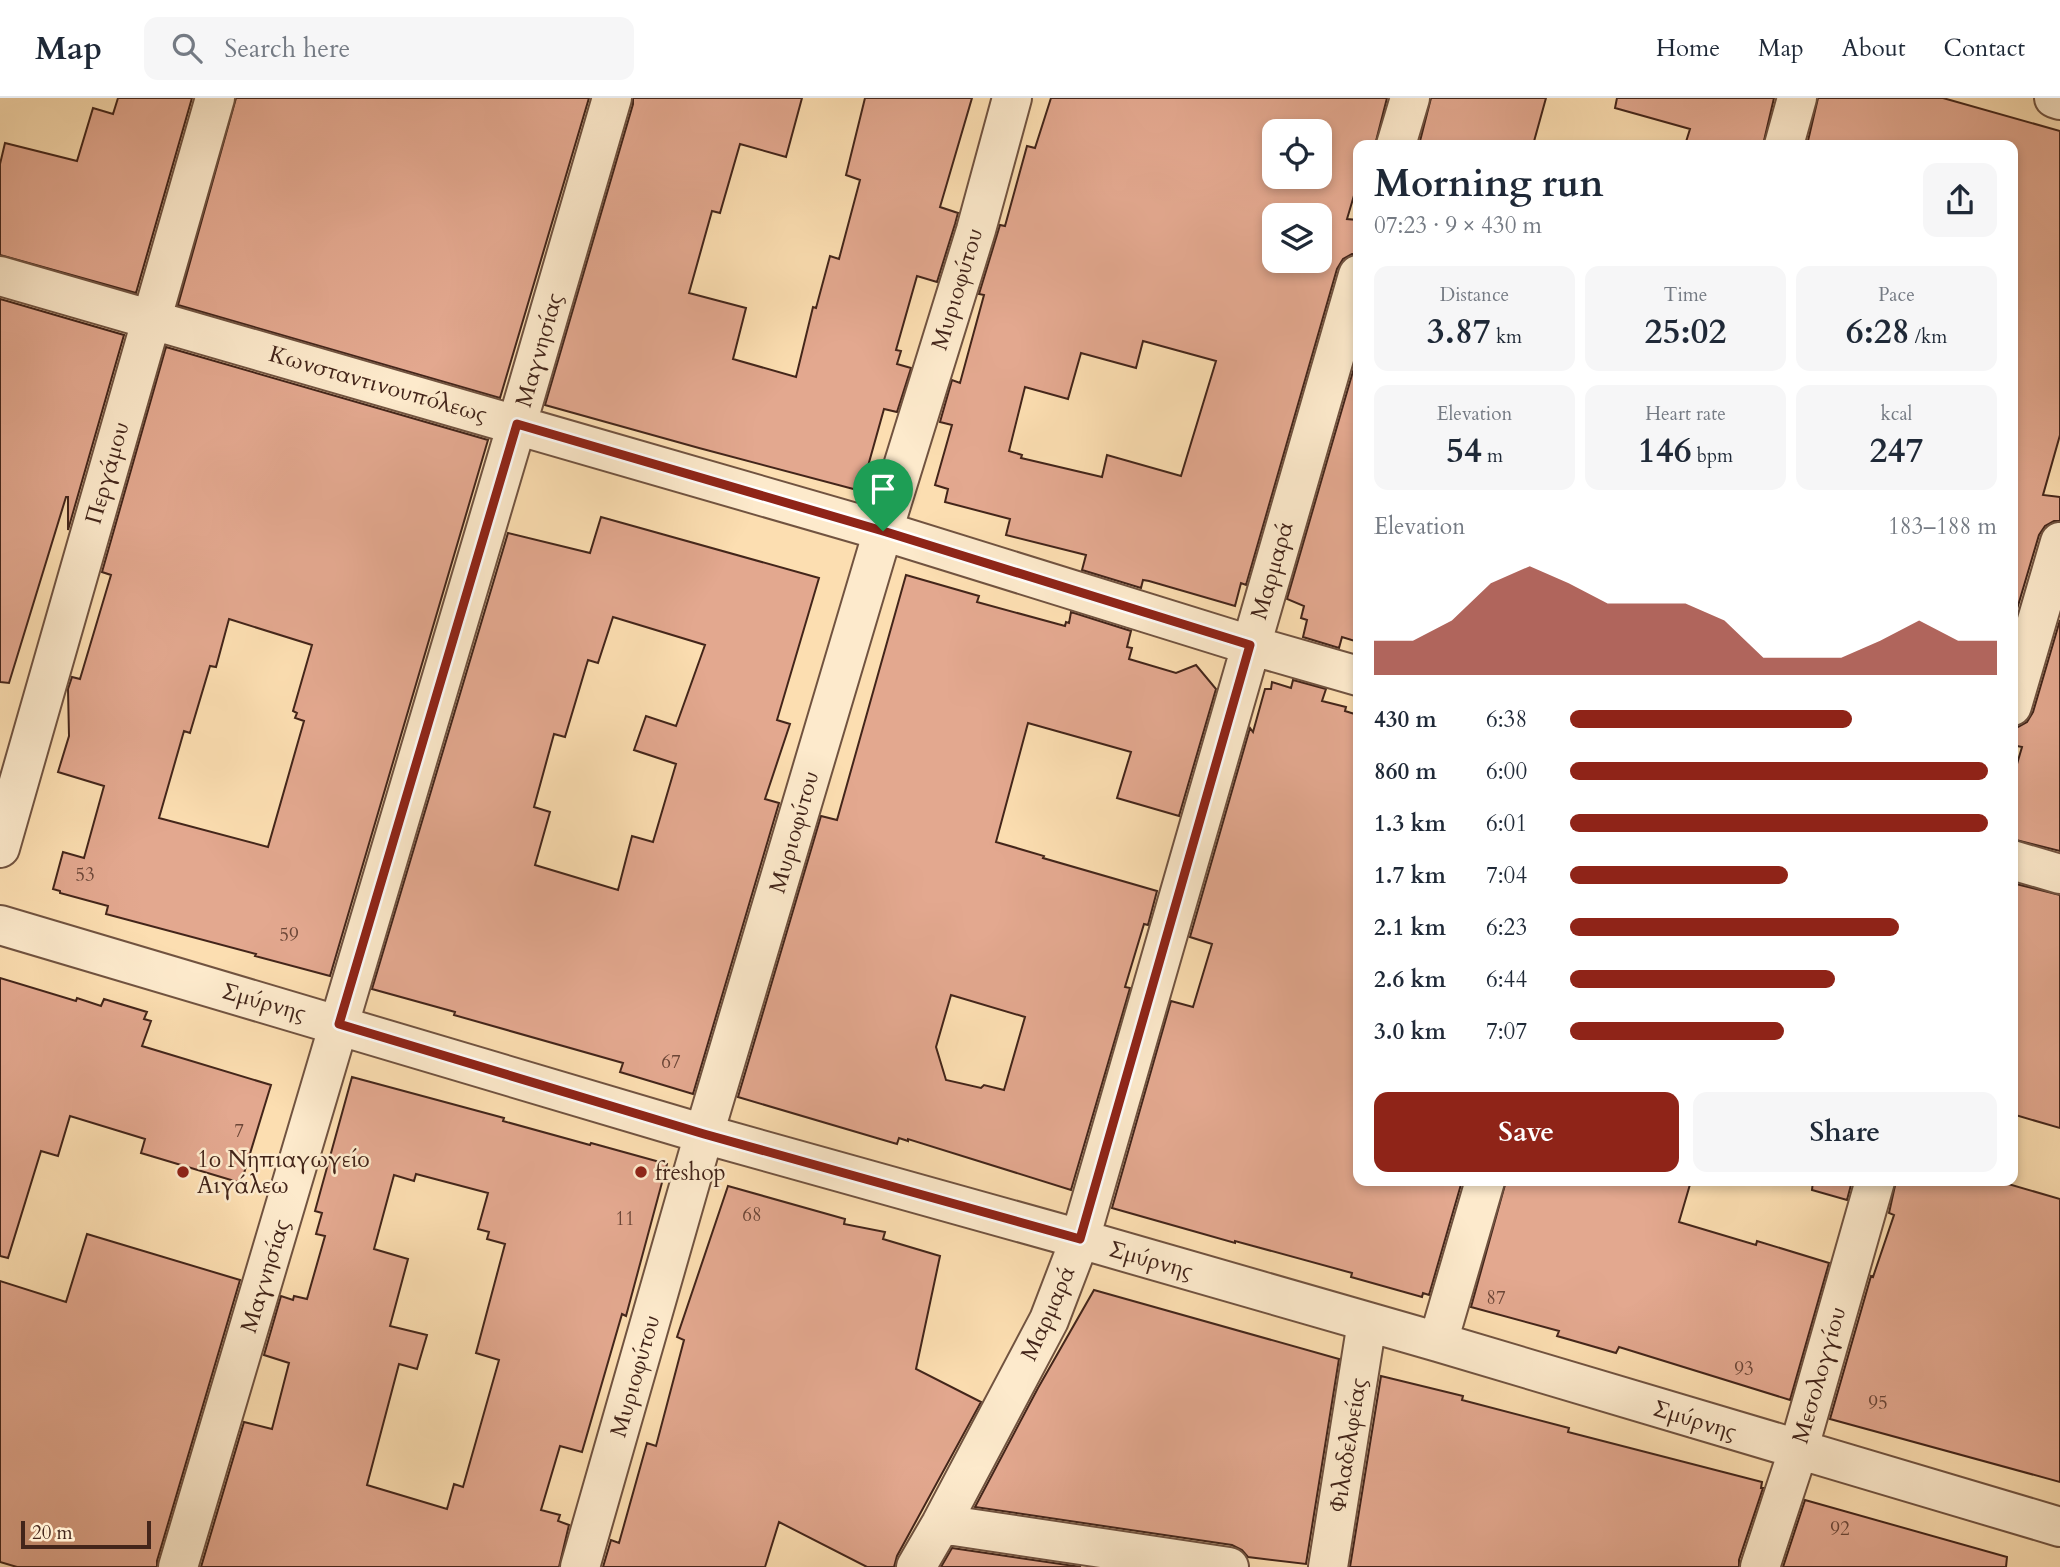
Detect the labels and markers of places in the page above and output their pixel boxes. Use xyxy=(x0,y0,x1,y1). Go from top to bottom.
pin xyxy=(853,459,913,531)
place label: 1ο Νηπιαγωγείο Αιγάλεω xyxy=(197,1144,370,1201)
place label: freshop xyxy=(655,1157,726,1188)
marker: 1ο Νηπιαγωγείο Αιγάλεω xyxy=(175,1164,191,1180)
marker: freshop xyxy=(633,1164,649,1180)

